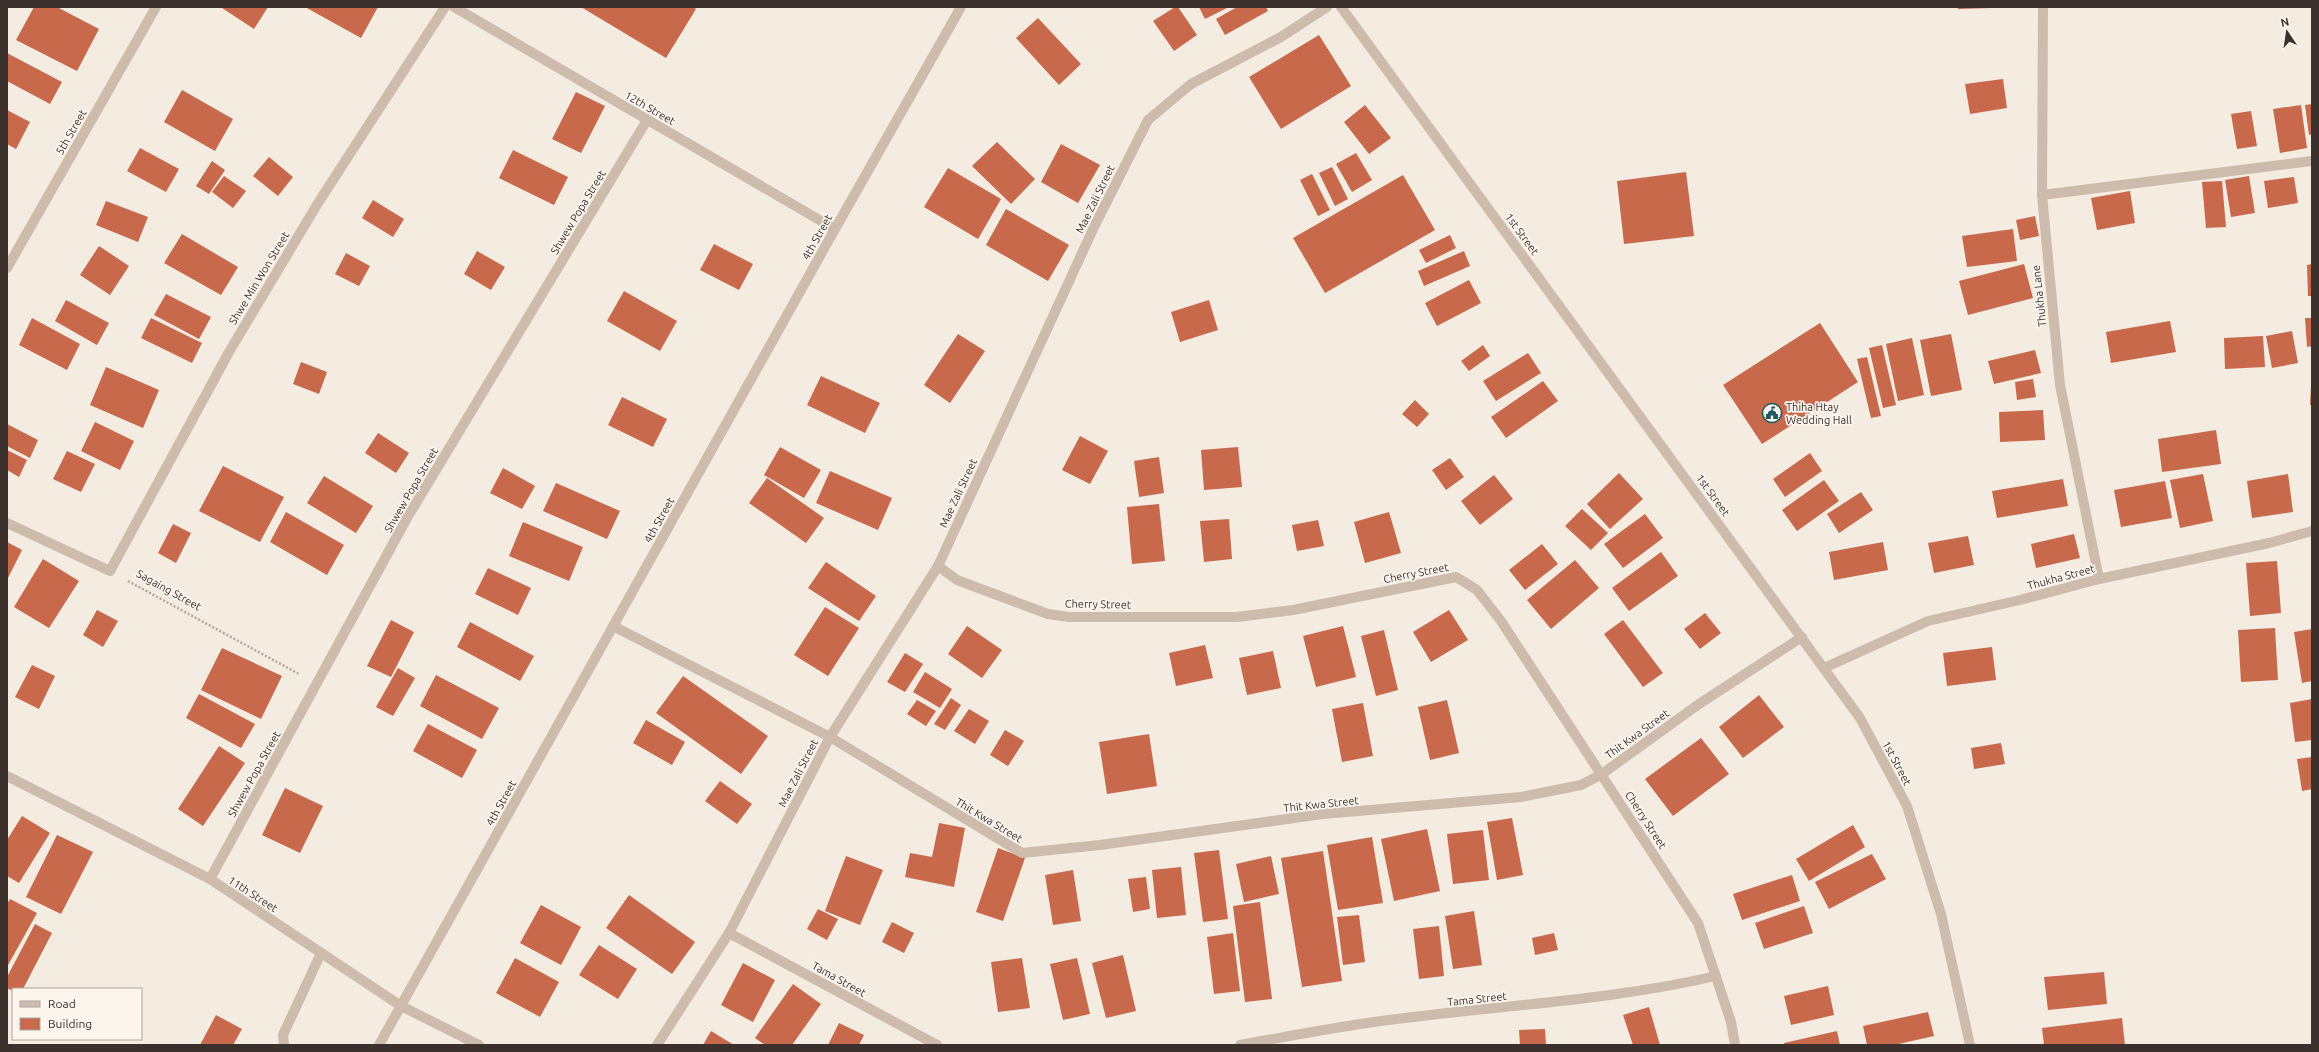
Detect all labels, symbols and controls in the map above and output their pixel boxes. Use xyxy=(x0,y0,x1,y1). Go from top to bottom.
north arrow xyxy=(2267,12,2307,52)
text: N xyxy=(2279,15,2290,29)
street label: 12th Street xyxy=(623,89,678,128)
street label: 5th Street xyxy=(53,107,89,157)
street label: Mae Zali Street xyxy=(1073,162,1117,235)
street label: Shwew Popa Street xyxy=(548,167,608,256)
street label: 1st Street xyxy=(1503,211,1542,258)
street label: 4th Street xyxy=(800,212,835,262)
street label: Shwe Min Won Street xyxy=(227,229,292,327)
street label: Thukha Lane xyxy=(2030,264,2048,328)
place label: Thiha Htay Wedding Hall xyxy=(1786,401,1852,426)
public building icon: Thiha Htay Wedding Hall xyxy=(1761,402,1783,424)
street label: Shwew Popa Street xyxy=(382,445,441,535)
street label: Mae Zali Street xyxy=(937,456,979,529)
street label: 1st Street xyxy=(1694,472,1733,519)
street label: 4th Street xyxy=(642,495,677,545)
street label: Cherry Street xyxy=(1382,561,1450,585)
street label: Thukha Street xyxy=(2026,562,2097,592)
street label: Sagaing Street xyxy=(135,567,204,613)
street label: Cherry Street xyxy=(1065,597,1132,611)
street label: Thit Kwa Street xyxy=(1603,707,1672,761)
street label: Shwew Popa Street xyxy=(226,729,283,819)
street label: Mae Zali Street xyxy=(776,736,821,809)
street label: 1st Street xyxy=(1880,739,1914,788)
street label: 4th Street xyxy=(484,778,519,828)
street label: Cherry Street xyxy=(1623,789,1669,852)
street label: Thit Kwa Street xyxy=(1283,794,1360,814)
street label: Thit Kwa Street xyxy=(954,795,1025,845)
street label: 11th Street xyxy=(226,874,280,915)
street label: Tama Street xyxy=(810,959,869,999)
legend xyxy=(12,988,142,1040)
street label: Tama Street xyxy=(1447,990,1508,1008)
text: Road xyxy=(48,997,76,1010)
text: Building xyxy=(48,1017,92,1030)

